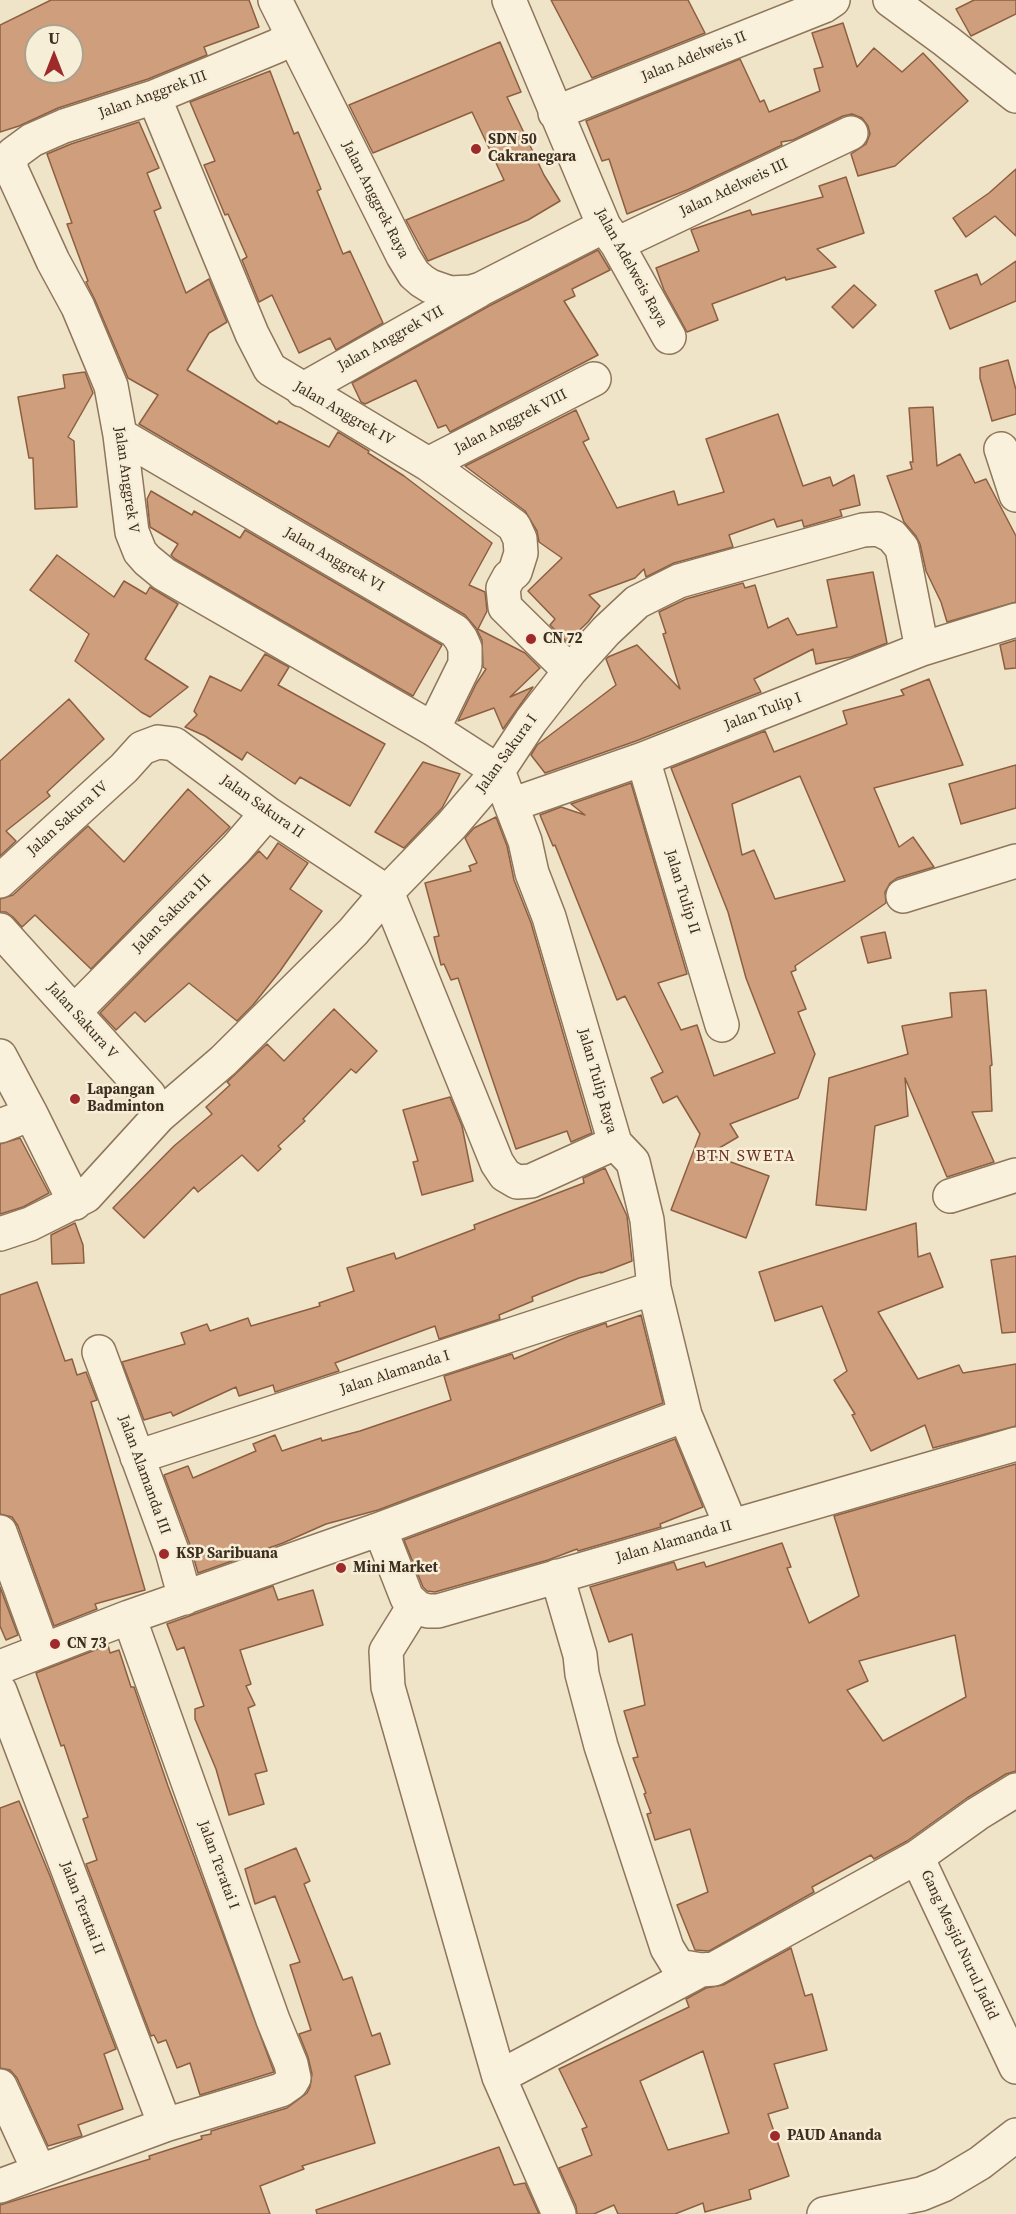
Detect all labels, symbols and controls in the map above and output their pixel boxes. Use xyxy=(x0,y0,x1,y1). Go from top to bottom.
north arrow xyxy=(24,24,84,84)
text: U xyxy=(48,27,60,49)
street label: Jalan Adelweis II xyxy=(639,28,749,86)
street label: Jalan Anggrek III xyxy=(96,67,210,123)
place label: SDN 50 Cakranegara xyxy=(488,131,576,166)
street label: Jalan Anggrek Raya xyxy=(338,138,412,262)
marker: SDN 50 Cakranegara xyxy=(469,142,483,156)
street label: Jalan Adelweis III xyxy=(677,155,791,221)
street label: Jalan Adelweis Raya xyxy=(591,206,671,330)
street label: Jalan Anggrek VII xyxy=(335,302,447,376)
street label: Jalan Anggrek IV xyxy=(291,378,397,450)
street label: Jalan Anggrek VIII xyxy=(452,386,570,458)
street label: Jalan Anggrek V xyxy=(110,426,142,534)
street label: Jalan Anggrek VI xyxy=(281,524,387,596)
place label: CN 72 xyxy=(543,630,583,648)
marker: CN 72 xyxy=(524,632,538,646)
street label: Jalan Tulip I xyxy=(722,689,804,735)
street label: Jalan Sakura I xyxy=(473,711,541,797)
street label: Jalan Sakura II xyxy=(217,772,307,842)
street label: Jalan Sakura IV xyxy=(24,778,112,860)
street label: Jalan Tulip II xyxy=(661,848,703,936)
street label: Jalan Sakura III xyxy=(129,871,215,957)
street label: Jalan Sakura V xyxy=(43,979,121,1063)
street label: Jalan Tulip Raya xyxy=(573,1027,621,1135)
place label: Lapangan Badminton xyxy=(87,1081,164,1116)
marker: Lapangan Badminton xyxy=(68,1092,82,1106)
district label: BTN SWETA xyxy=(696,1147,796,1167)
street label: Jalan Alamanda I xyxy=(338,1347,452,1399)
street label: Jalan Alamanda III xyxy=(114,1413,174,1537)
street label: Jalan Alamanda II xyxy=(614,1517,734,1567)
place label: KSP Saribuana xyxy=(176,1545,278,1563)
marker: KSP Saribuana xyxy=(157,1547,171,1561)
place label: Mini Market xyxy=(353,1559,438,1577)
marker: Mini Market xyxy=(334,1561,348,1575)
place label: CN 73 xyxy=(67,1635,107,1653)
marker: CN 73 xyxy=(48,1637,62,1651)
street label: Jalan Teratai I xyxy=(194,1818,242,1912)
street label: Jalan Teratai II xyxy=(56,1859,108,1957)
street label: Gang Mesjid Nurul Jadid xyxy=(916,1867,1002,2023)
place label: PAUD Ananda xyxy=(787,2127,882,2145)
marker: PAUD Ananda xyxy=(768,2129,782,2143)

